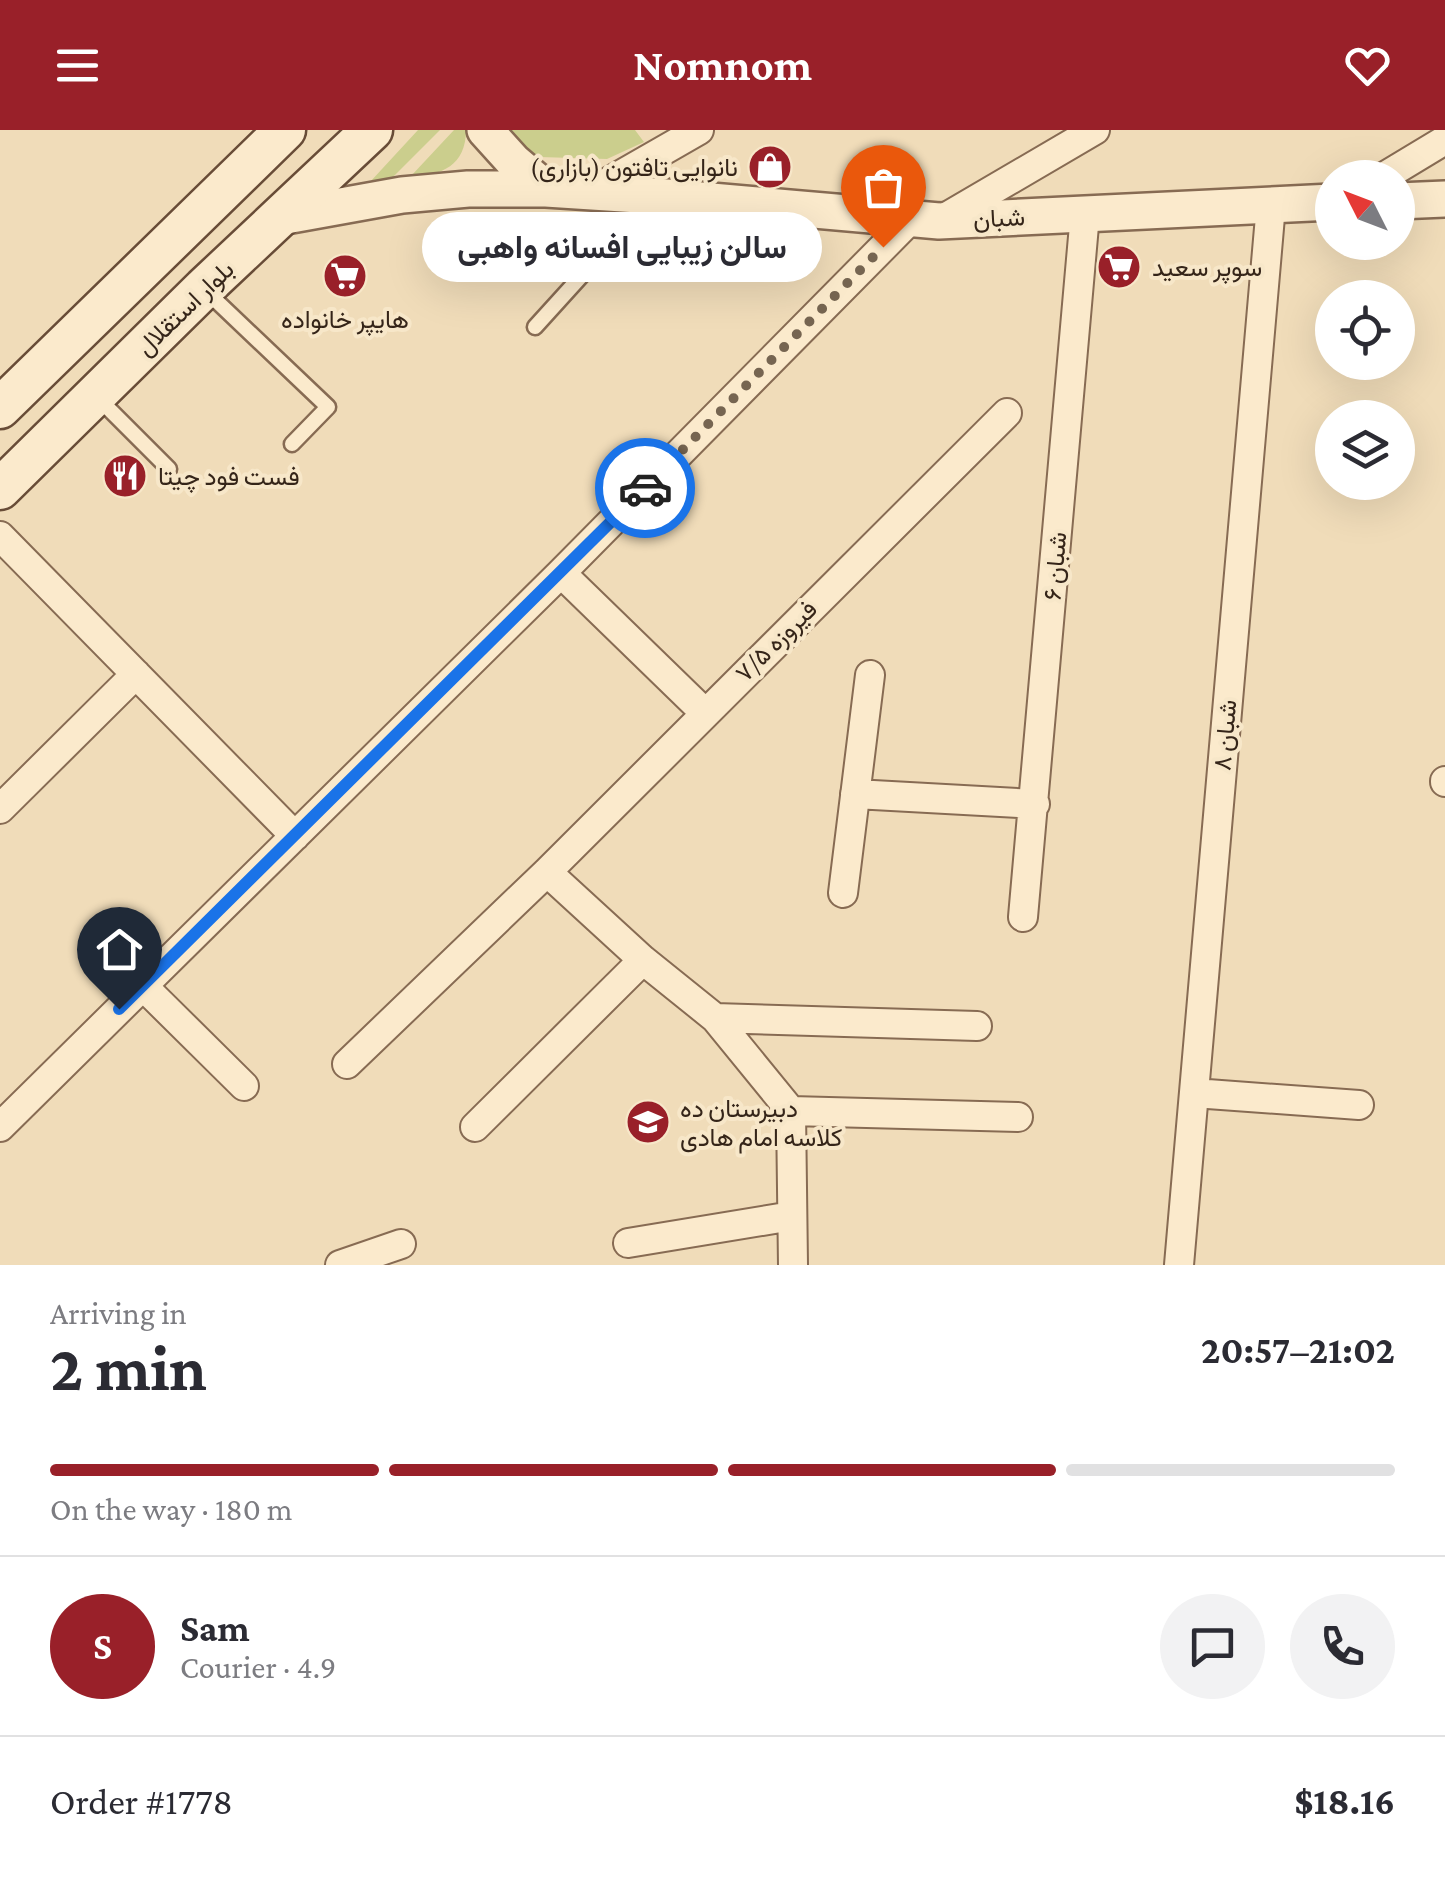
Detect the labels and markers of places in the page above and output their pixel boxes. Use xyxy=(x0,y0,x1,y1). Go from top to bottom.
shop icon: نانوایی تافتون (بازاری) xyxy=(747,144,793,190)
pin xyxy=(841,145,926,248)
place label: نانوایی تافتون (بازاری) xyxy=(530,154,738,183)
callout: سالن زیبایی افسانه واهبی xyxy=(423,212,823,282)
supermarket icon: سوپر سعید xyxy=(1096,244,1142,290)
supermarket icon: هایپر خانواده xyxy=(322,253,368,299)
place label: سوپر سعید xyxy=(1152,254,1262,284)
place label: هایپر خانواده xyxy=(281,306,409,336)
restaurant icon: فست فود چیتا xyxy=(102,453,148,499)
place label: فست فود چیتا xyxy=(158,463,300,493)
pin xyxy=(77,907,162,1010)
place label: دبیرستان ده کلاسه امام هادی xyxy=(680,1095,842,1154)
school or university icon: دبیرستان ده کلاسه امام هادی xyxy=(625,1099,671,1145)

